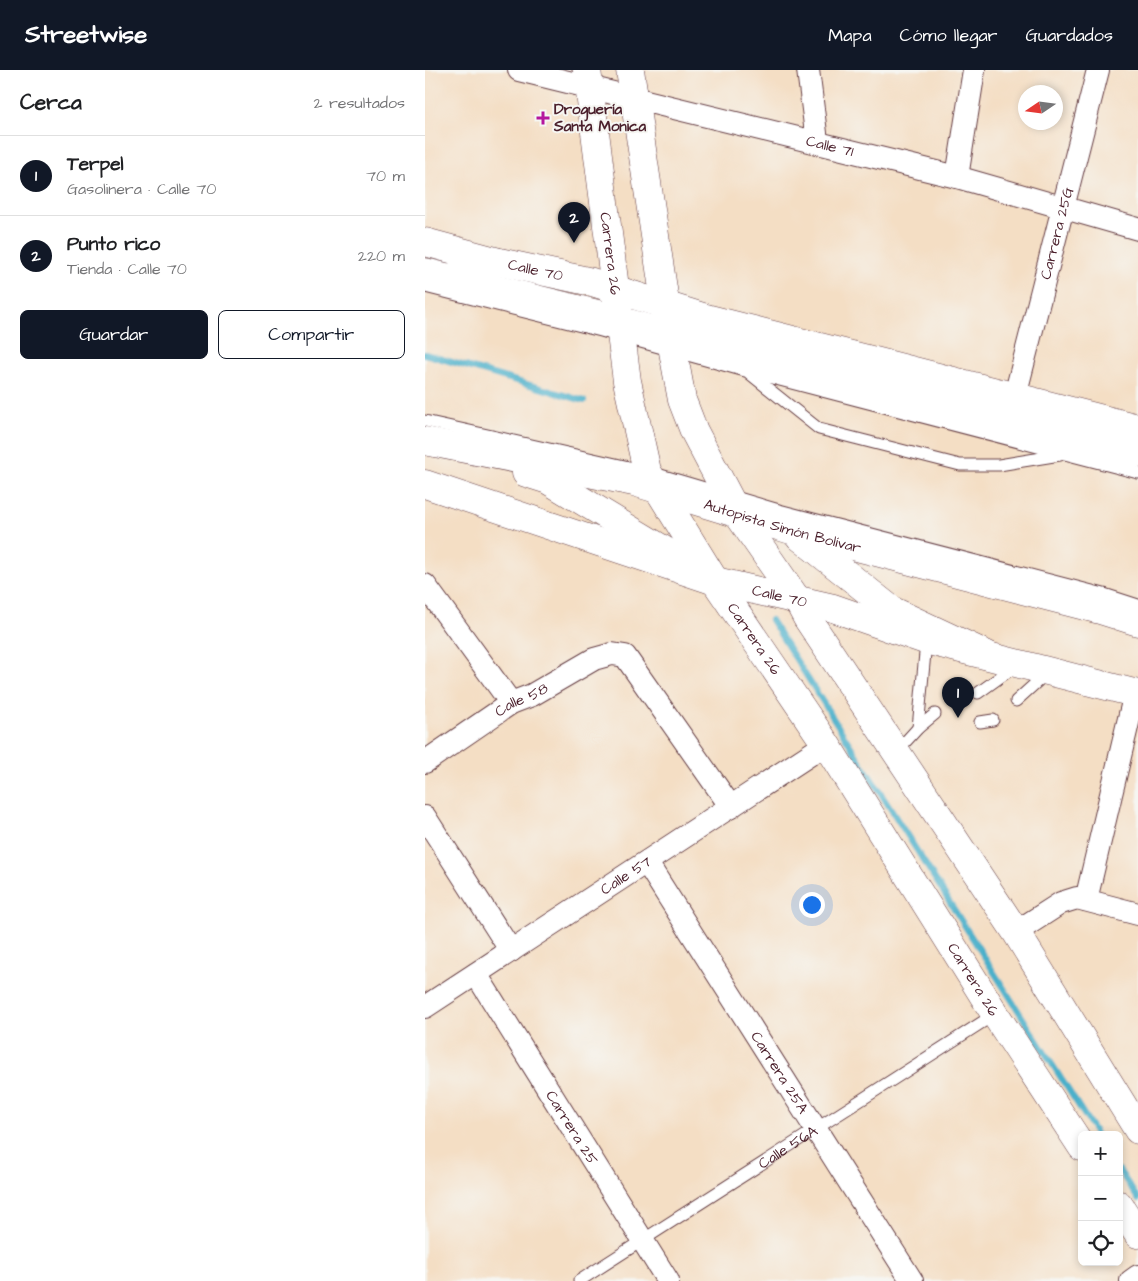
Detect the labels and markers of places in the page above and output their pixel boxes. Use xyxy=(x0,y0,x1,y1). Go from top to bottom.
place label: Droguería Santa Monica xyxy=(553,99,647,137)
marker: Droguería Santa Monica xyxy=(536,111,550,125)
pin: 2 xyxy=(558,202,590,243)
pin: 1 xyxy=(942,677,974,718)

